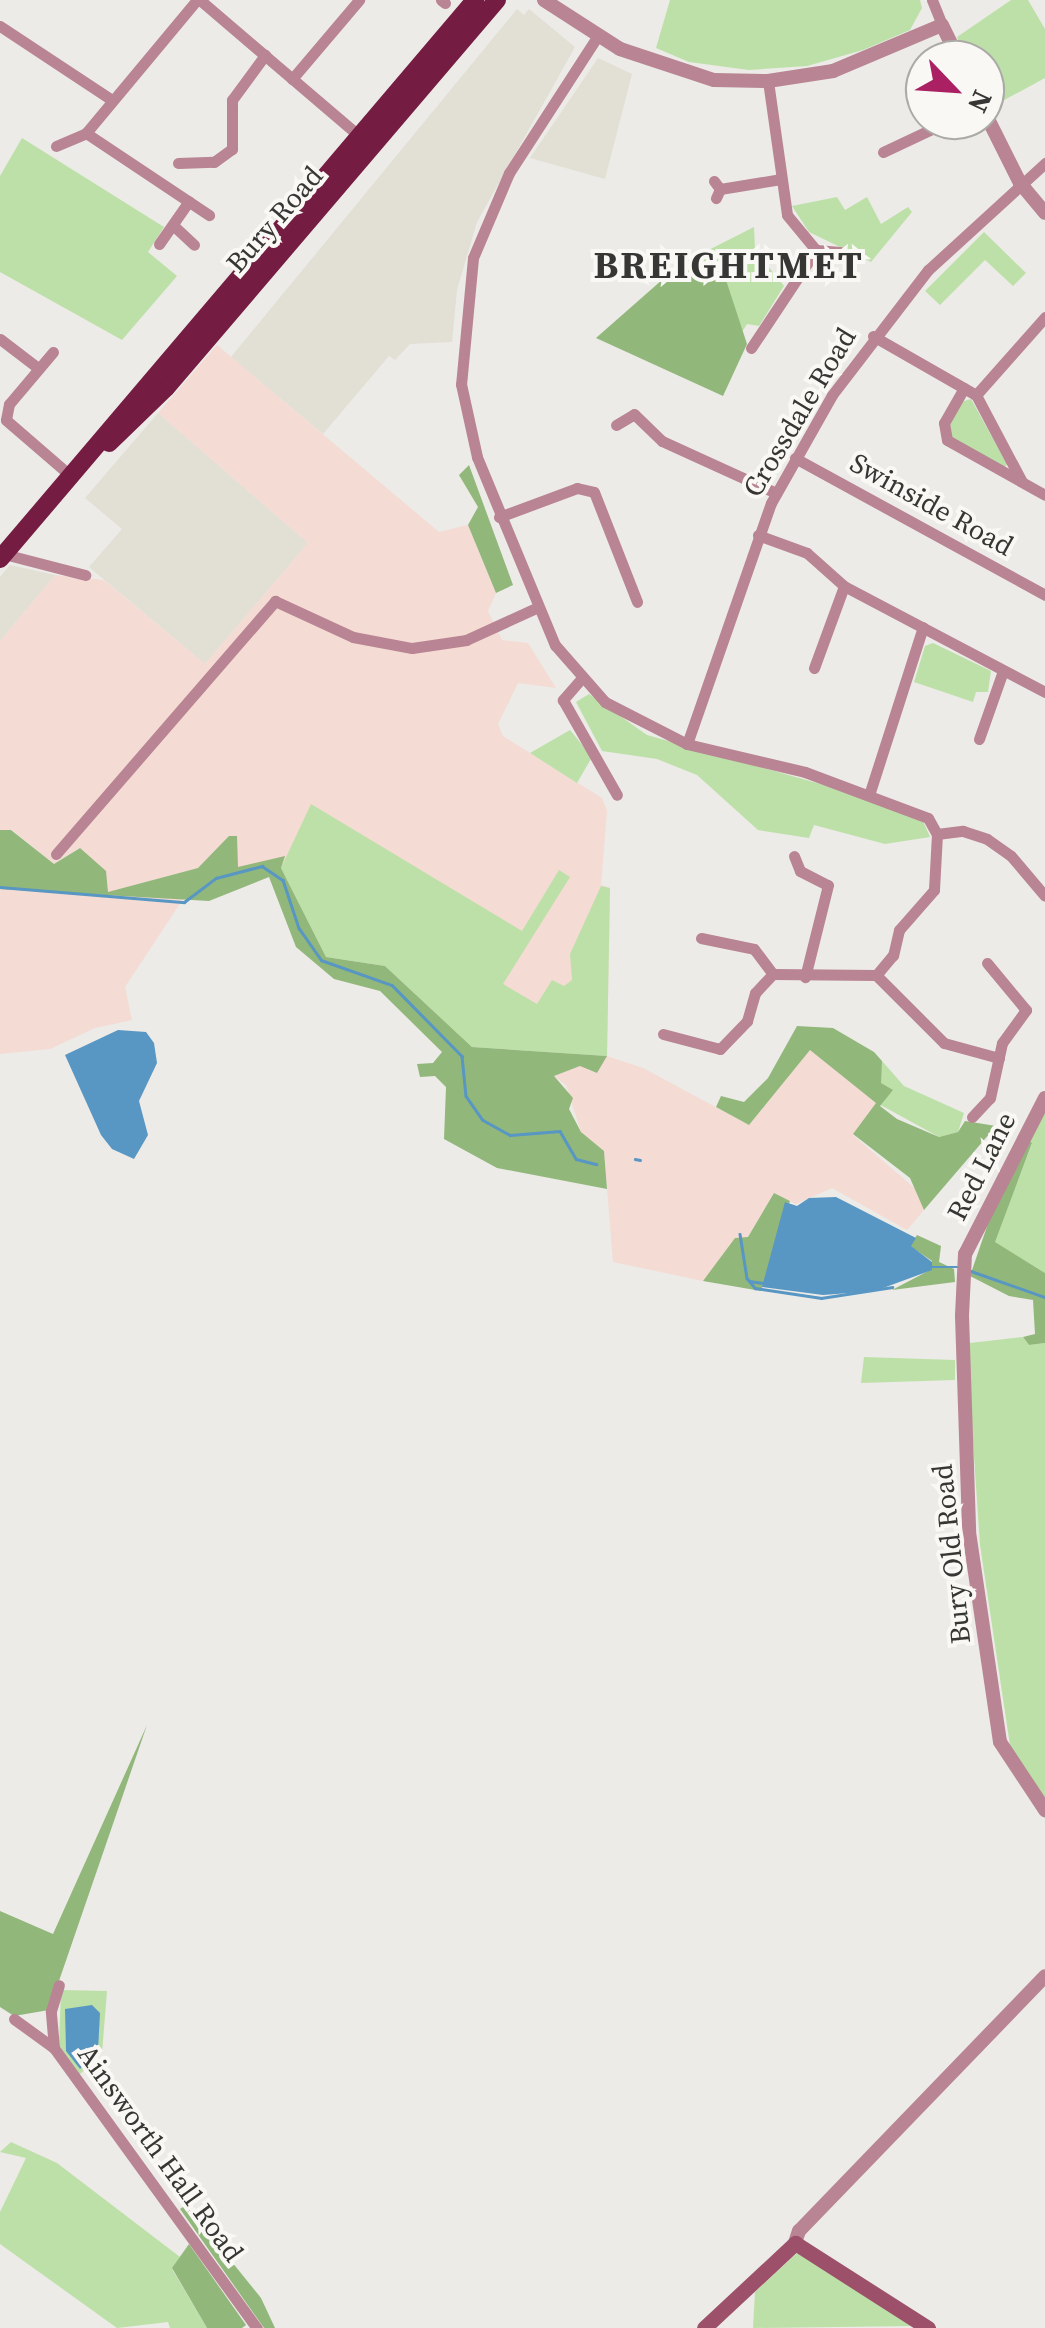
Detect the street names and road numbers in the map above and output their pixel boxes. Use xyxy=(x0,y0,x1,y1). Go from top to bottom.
street label: Bury Road xyxy=(219,159,329,279)
street label: Crossdale Road xyxy=(735,321,863,503)
street label: Swinside Road xyxy=(845,445,1019,563)
street label: Red Lane xyxy=(940,1106,1022,1226)
street label: Bury Old Road xyxy=(925,1463,977,1645)
street label: Ainsworth Hall Road xyxy=(71,2038,251,2268)

